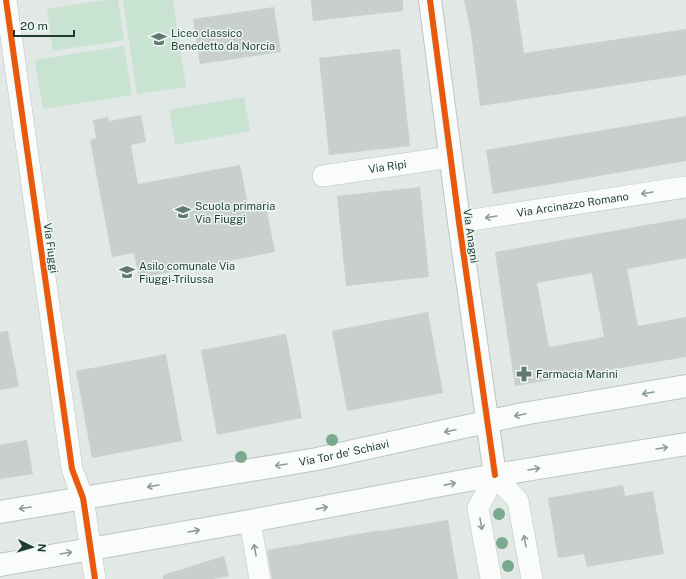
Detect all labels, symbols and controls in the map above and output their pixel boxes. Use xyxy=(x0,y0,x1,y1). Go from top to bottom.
scale bar xyxy=(14,12,74,38)
text: 20 m xyxy=(20,19,48,33)
place label: Liceo classico Benedetto da Norcia xyxy=(171,27,275,52)
school or university icon: Liceo classico Benedetto da Norcia xyxy=(150,30,168,48)
street label: Via Ripi xyxy=(367,158,407,175)
one-way arrow xyxy=(641,189,654,197)
street label: Via Arcinazzo Romano xyxy=(516,190,630,219)
place label: Scuola primaria Via Fiuggi xyxy=(195,200,275,225)
school or university icon: Scuola primaria Via Fiuggi xyxy=(174,203,192,221)
street label: Via Anagni xyxy=(461,208,481,264)
one-way arrow xyxy=(485,213,498,221)
street label: Via Fiuggi xyxy=(42,222,60,274)
place label: Asilo comunale Via Fiuggi-Trilussa xyxy=(139,260,235,285)
school or university icon: Asilo comunale Via Fiuggi-Trilussa xyxy=(118,263,136,281)
pharmacy icon: Farmacia Marini xyxy=(515,365,533,383)
place label: Farmacia Marini xyxy=(536,368,618,380)
one-way arrow xyxy=(641,389,654,397)
one-way arrow xyxy=(513,412,526,420)
one-way arrow xyxy=(444,427,457,435)
street label: Via Tor de' Schiavi xyxy=(298,437,390,468)
one-way arrow xyxy=(655,444,668,452)
one-way arrow xyxy=(275,461,288,469)
one-way arrow xyxy=(527,465,540,473)
one-way arrow xyxy=(443,480,456,488)
one-way arrow xyxy=(147,482,160,490)
one-way arrow xyxy=(19,504,32,512)
one-way arrow xyxy=(315,504,328,512)
one-way arrow xyxy=(477,517,485,530)
north arrow xyxy=(12,527,52,567)
one-way arrow xyxy=(187,527,200,535)
one-way arrow xyxy=(521,535,529,548)
text: N xyxy=(36,543,48,553)
one-way arrow xyxy=(251,544,259,557)
one-way arrow xyxy=(59,549,72,557)

